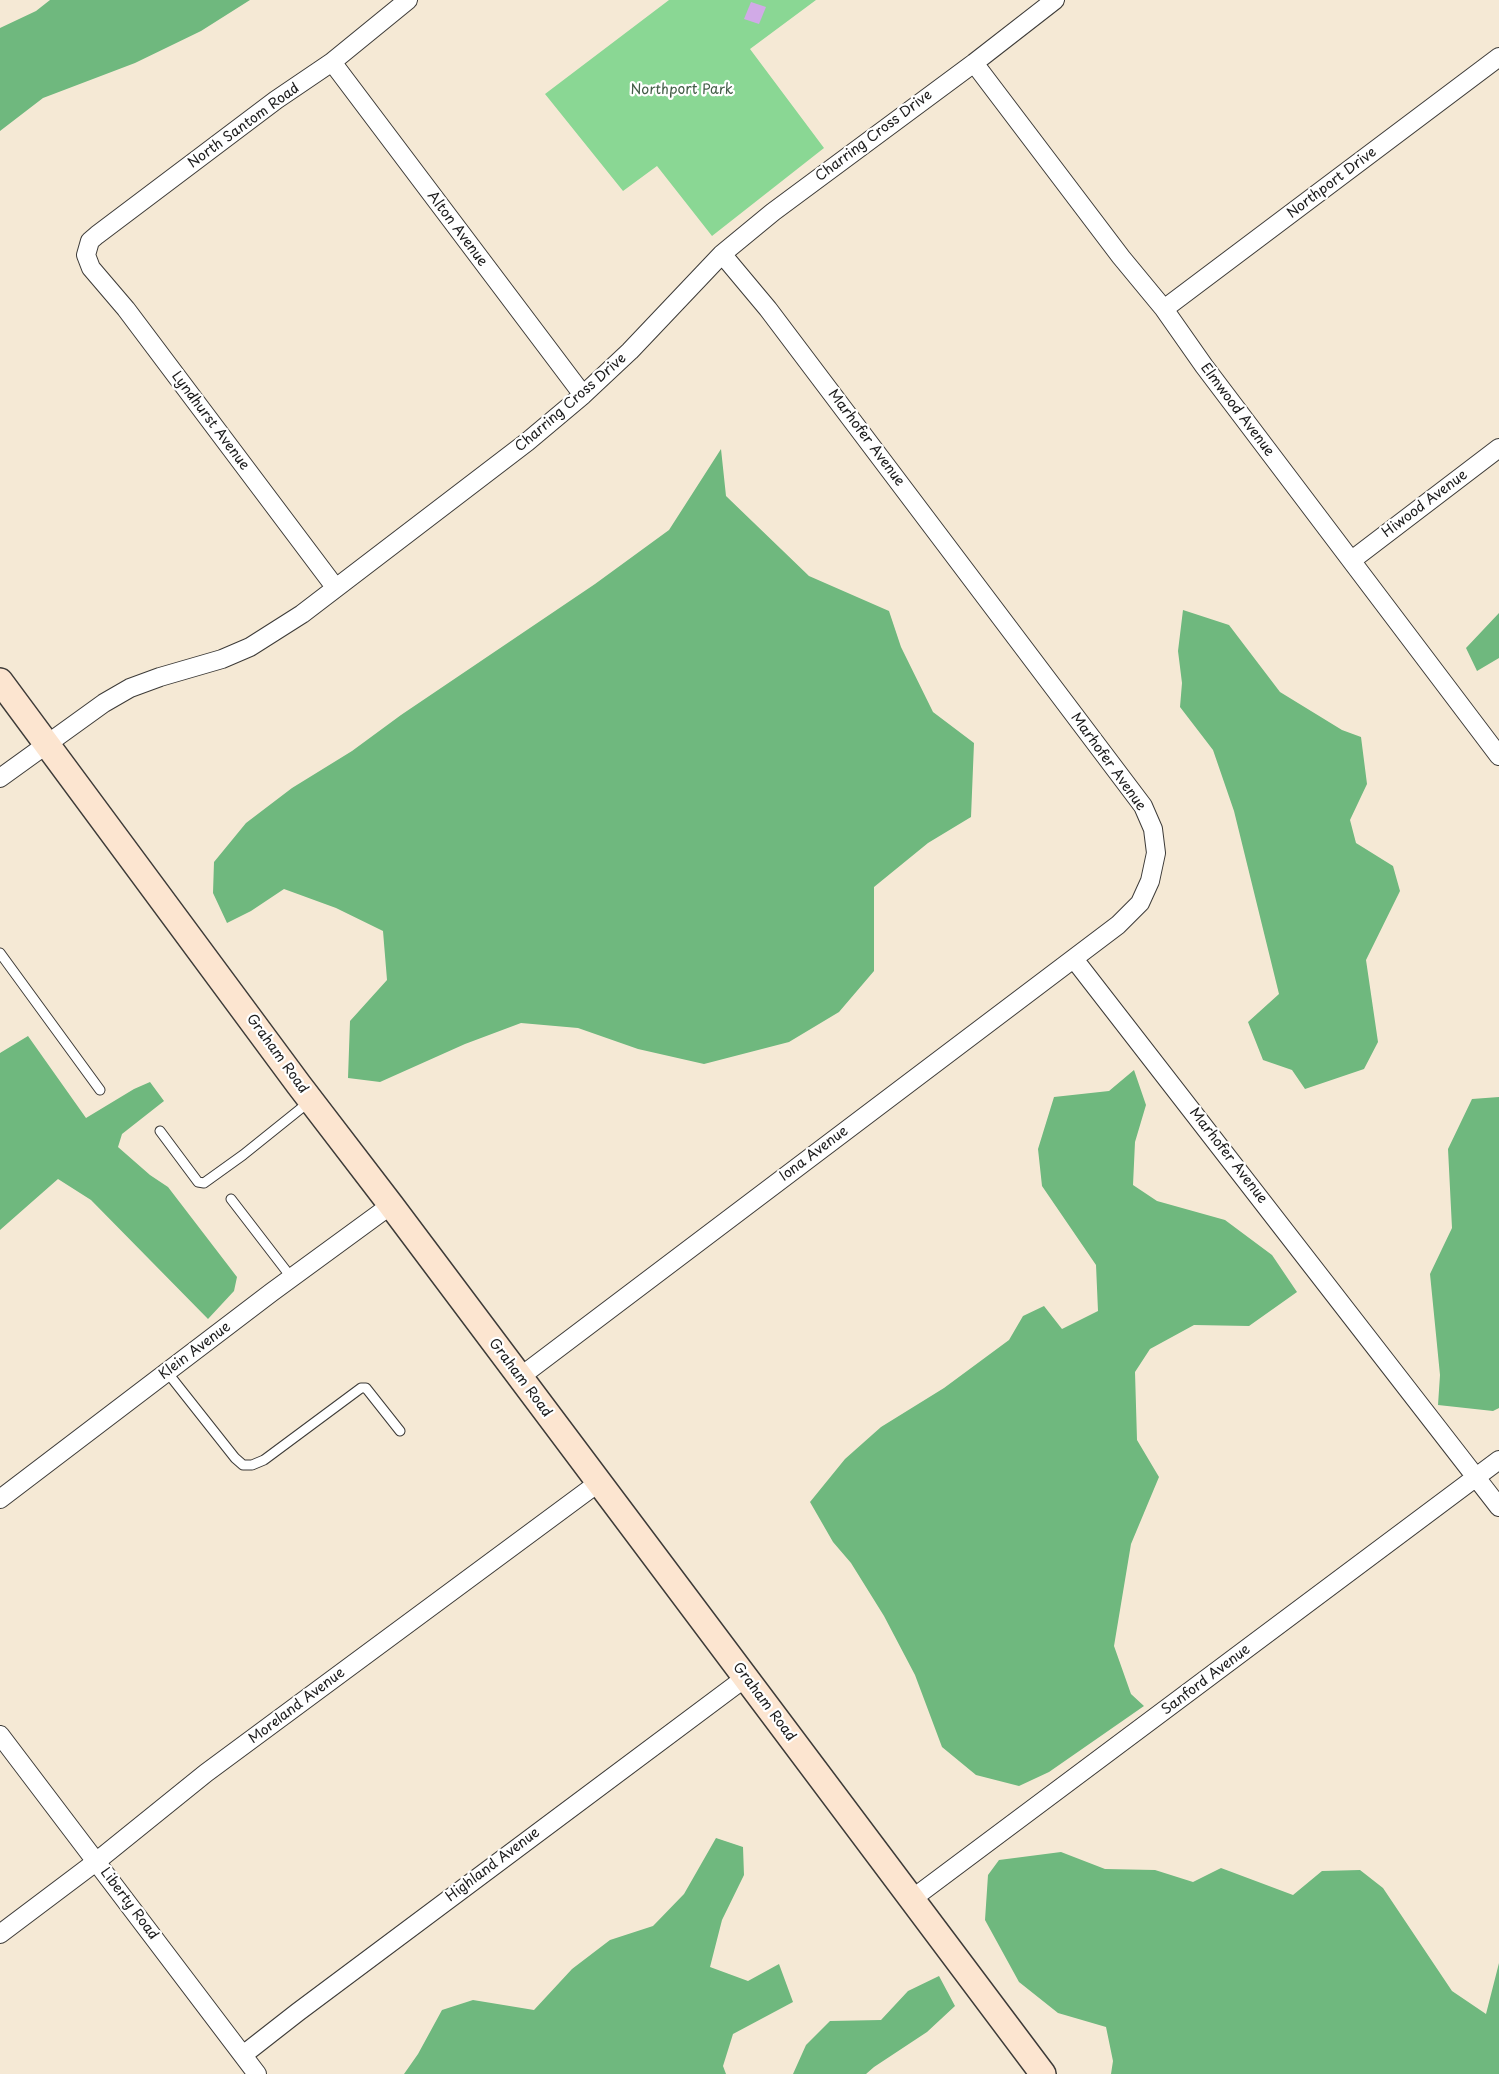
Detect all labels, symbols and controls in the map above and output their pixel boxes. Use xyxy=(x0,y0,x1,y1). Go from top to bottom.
street label: North Santom Road xyxy=(185,80,303,172)
park label: Northport Park xyxy=(631,82,733,98)
street label: Charring Cross Drive xyxy=(812,87,936,185)
street label: Northport Drive xyxy=(1284,144,1380,222)
street label: Alton Avenue xyxy=(423,188,491,270)
street label: Charring Cross Drive xyxy=(512,350,630,456)
street label: Elmwood Avenue xyxy=(1197,360,1277,460)
street label: Lyndhurst Avenue xyxy=(168,368,252,474)
street label: Marhofer Avenue xyxy=(824,386,908,490)
street label: Hiwood Avenue xyxy=(1379,467,1471,541)
street label: Marhofer Avenue xyxy=(1067,710,1149,814)
street label: Graham Road xyxy=(243,1011,311,1097)
street label: Marhofer Avenue xyxy=(1185,1105,1271,1207)
street label: Iona Avenue xyxy=(776,1123,852,1185)
street label: Klein Avenue xyxy=(156,1319,234,1383)
street label: Graham Road xyxy=(485,1335,555,1421)
street label: Sanford Avenue xyxy=(1158,1641,1254,1719)
street label: Graham Road xyxy=(729,1659,799,1745)
street label: Moreland Avenue xyxy=(246,1664,348,1748)
street label: Highland Avenue xyxy=(443,1824,543,1906)
street label: Liberty Road xyxy=(96,1865,162,1943)

